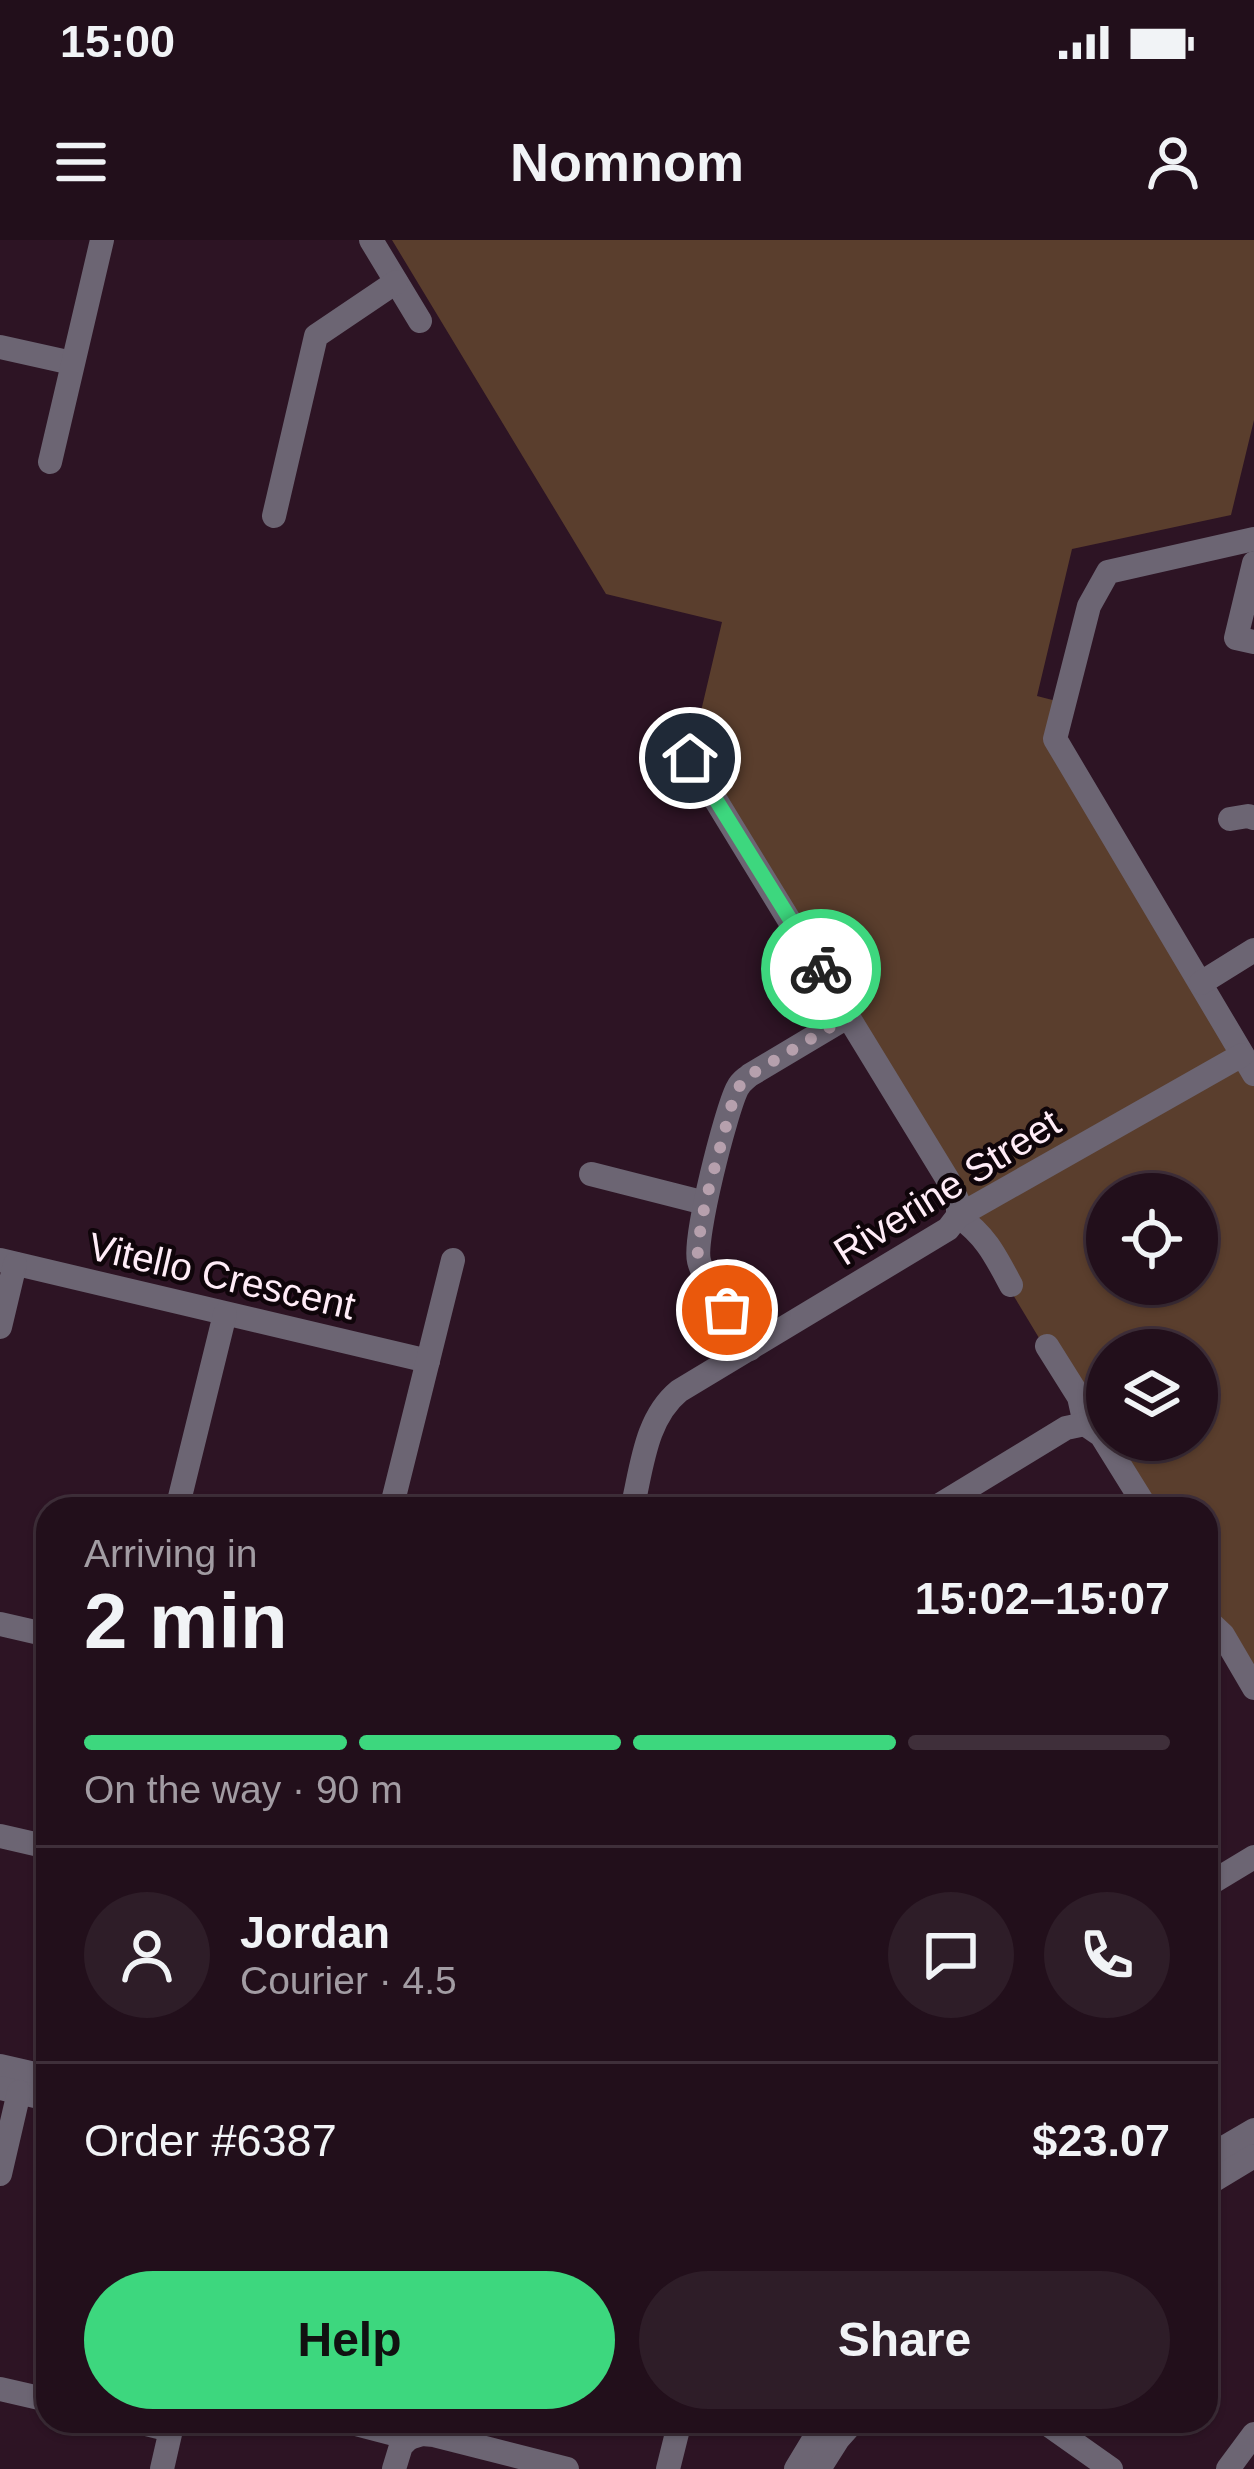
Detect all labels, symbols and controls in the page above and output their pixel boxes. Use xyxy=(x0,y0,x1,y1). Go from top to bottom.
text: 15:00 xyxy=(60,16,175,67)
icon: menu xyxy=(48,129,114,195)
icon: person xyxy=(1140,129,1206,195)
text: Nomnom xyxy=(510,132,744,192)
pin xyxy=(639,707,741,809)
icon: home xyxy=(657,725,723,791)
courier xyxy=(761,909,881,1029)
icon: bike xyxy=(788,936,854,1002)
street label: Riverine Street xyxy=(826,1100,1068,1274)
map controls xyxy=(1086,1173,1218,1461)
button: locate xyxy=(1086,1173,1218,1305)
street label: Vitello Crescent xyxy=(84,1224,360,1328)
pin xyxy=(676,1259,778,1361)
icon: bag xyxy=(694,1277,760,1343)
button: layers xyxy=(1086,1329,1218,1461)
text: Arriving in xyxy=(84,1532,257,1575)
text: 15:02–15:07 xyxy=(915,1573,1170,1624)
text: 2 min xyxy=(84,1577,288,1665)
text: On the way · 90 m xyxy=(84,1768,403,1811)
button: person xyxy=(84,1892,210,2018)
button: chat xyxy=(888,1892,1014,2018)
button: phone xyxy=(1044,1892,1170,2018)
text: Jordan xyxy=(240,1907,390,1958)
text: Courier · 4.5 xyxy=(240,1959,457,2002)
text: Order #6387 xyxy=(84,2115,337,2166)
text: $23.07 xyxy=(1032,2115,1170,2166)
button: Help xyxy=(84,2271,615,2409)
button: Share xyxy=(639,2271,1170,2409)

